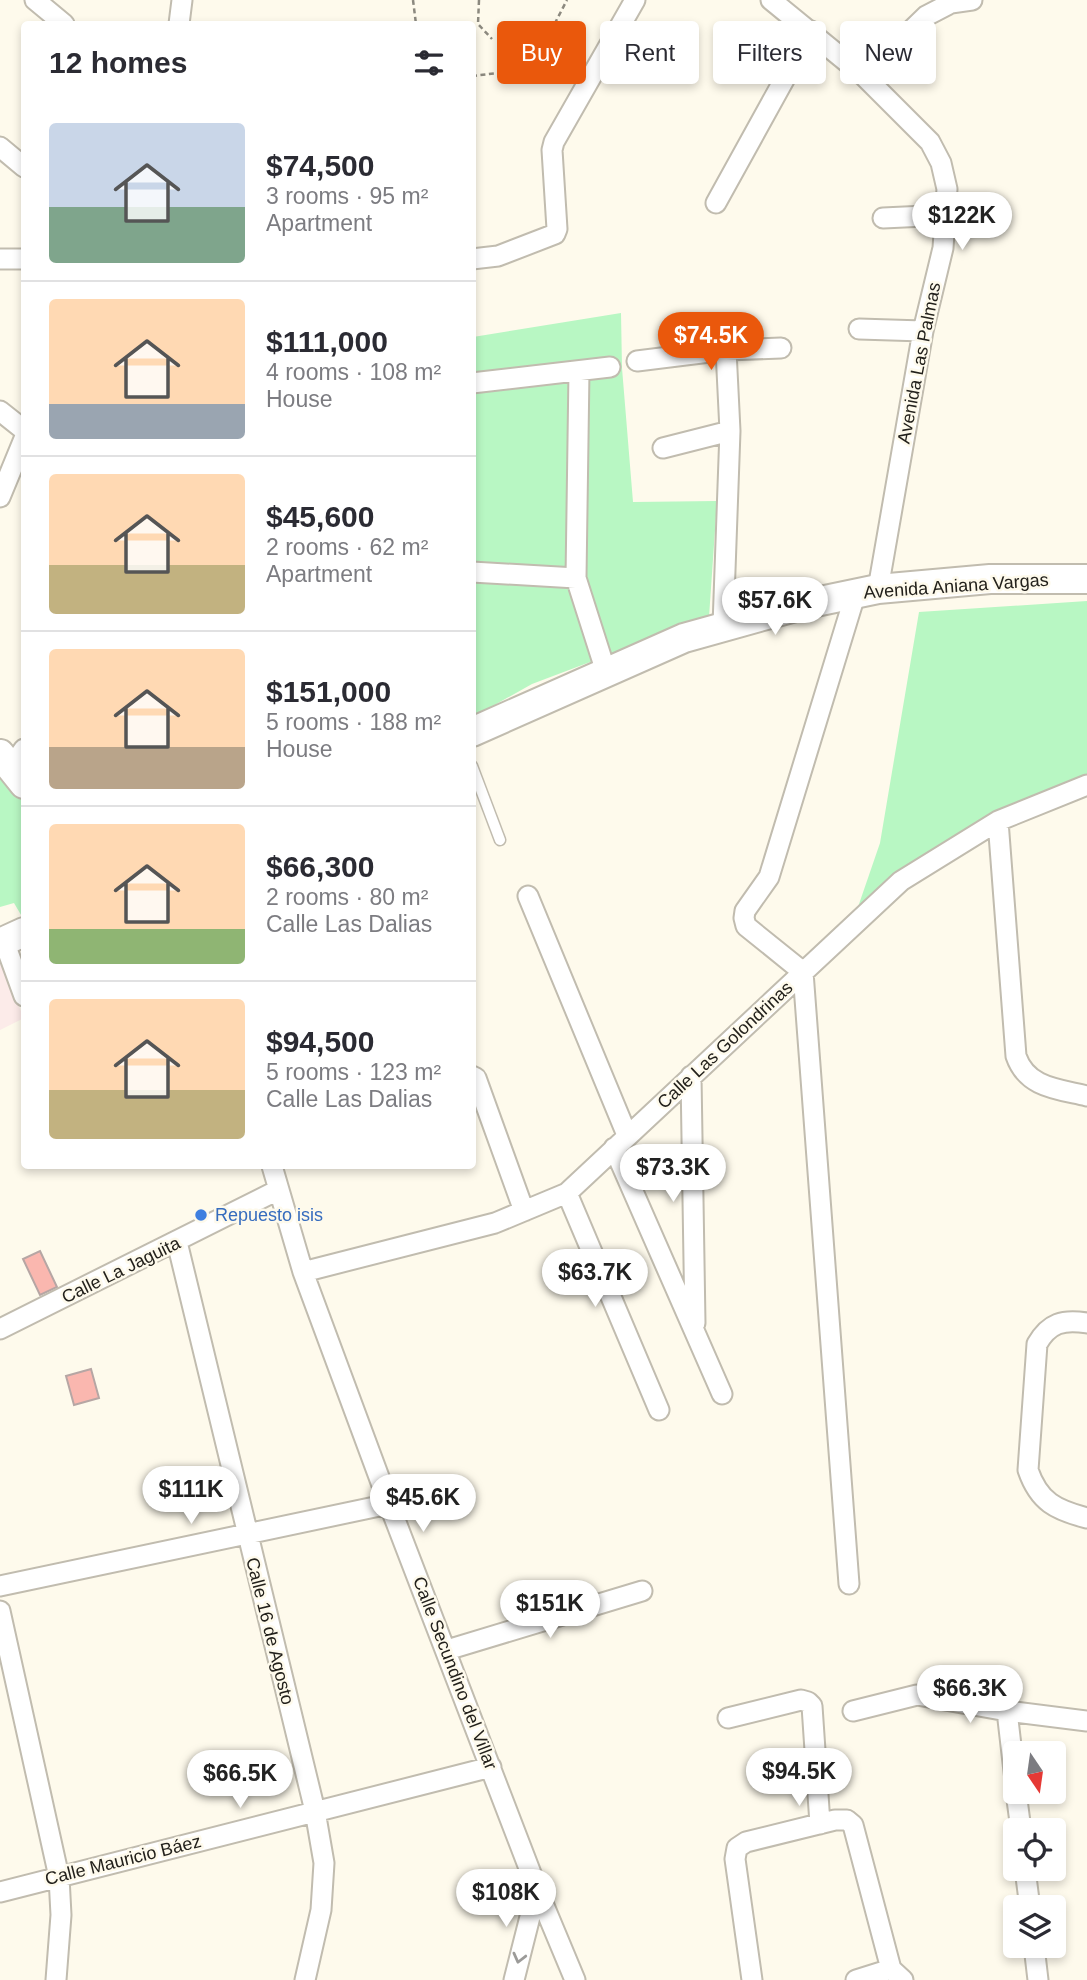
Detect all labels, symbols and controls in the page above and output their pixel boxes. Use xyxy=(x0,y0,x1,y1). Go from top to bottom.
chip: Buy xyxy=(497,21,586,84)
chip: Rent xyxy=(600,21,699,84)
chip: Filters xyxy=(713,21,826,84)
chip: New xyxy=(840,21,936,84)
icon: filters xyxy=(410,44,448,82)
text: 12 homes xyxy=(49,46,187,79)
text: $74,500 xyxy=(266,149,374,182)
icon: home xyxy=(105,151,189,235)
text: 3 rooms · 95 m² xyxy=(266,183,428,209)
pin: $122K xyxy=(913,192,1011,252)
text: $122K xyxy=(928,202,996,228)
text: Apartment xyxy=(266,210,372,236)
street label: Avenida Las Palmas xyxy=(894,281,944,445)
pin: $74.5K xyxy=(654,312,768,372)
text: $74.5K xyxy=(674,322,748,348)
text: $111,000 xyxy=(266,325,388,358)
icon: home xyxy=(105,327,189,411)
text: 4 rooms · 108 m² xyxy=(266,359,441,385)
text: House xyxy=(266,386,332,412)
text: $45,600 xyxy=(266,500,374,533)
icon: home xyxy=(105,502,189,586)
text: 2 rooms · 62 m² xyxy=(266,534,428,560)
text: Apartment xyxy=(266,561,372,587)
street label: Avenida Aniana Vargas xyxy=(863,570,1049,602)
pin: $57.6K xyxy=(718,578,832,637)
text: $57.6K xyxy=(738,587,812,613)
text: $151,000 xyxy=(266,675,391,708)
icon: home xyxy=(105,677,189,761)
text: 5 rooms · 188 m² xyxy=(266,709,441,735)
text: House xyxy=(266,736,332,762)
text: $66,300 xyxy=(266,850,374,883)
icon: home xyxy=(105,852,189,936)
text: 2 rooms · 80 m² xyxy=(266,884,428,910)
text: Calle Las Dalias xyxy=(266,911,432,937)
street label: Calle Las Golondrinas xyxy=(653,977,797,1113)
text: $94,500 xyxy=(266,1025,374,1058)
icon: home xyxy=(105,1027,189,1111)
text: 5 rooms · 123 m² xyxy=(266,1059,441,1085)
text: Calle Las Dalias xyxy=(266,1086,432,1112)
pin: $73.3K xyxy=(616,1144,730,1204)
text: $73.3K xyxy=(636,1154,710,1180)
place label: Repuesto isis xyxy=(215,1205,323,1225)
marker: Repuesto isis xyxy=(193,1207,209,1223)
street label: Calle La Jaguita xyxy=(59,1232,184,1307)
pin: $63.7K xyxy=(538,1250,652,1309)
text: $63.7K xyxy=(558,1259,632,1285)
pin: $111K xyxy=(142,1466,240,1526)
pin: $45.6K xyxy=(366,1474,480,1534)
text: $111K xyxy=(158,1476,224,1502)
text: $45.6K xyxy=(386,1484,460,1510)
street label: Calle 16 de Agosto xyxy=(242,1555,298,1707)
street label: Calle Secundino del Villar xyxy=(409,1574,501,1772)
pin: $151K xyxy=(501,1580,599,1640)
text: $151K xyxy=(516,1590,584,1616)
pin: $66.3K xyxy=(913,1666,1027,1725)
text: $66.3K xyxy=(933,1675,1007,1701)
north arrow xyxy=(1003,1741,1066,1804)
map controls xyxy=(1003,1741,1066,1958)
pin: $94.5K xyxy=(742,1748,856,1808)
pin: $66.5K xyxy=(183,1750,297,1810)
text: $94.5K xyxy=(762,1758,836,1784)
text: $66.5K xyxy=(203,1760,277,1786)
button: locate xyxy=(1003,1818,1066,1881)
street label: Calle Mauricio Báez xyxy=(43,1831,203,1889)
pin: $108K xyxy=(457,1870,555,1929)
text: $108K xyxy=(472,1879,540,1905)
button: layers xyxy=(1003,1895,1066,1958)
one-way arrow xyxy=(513,1952,527,1964)

